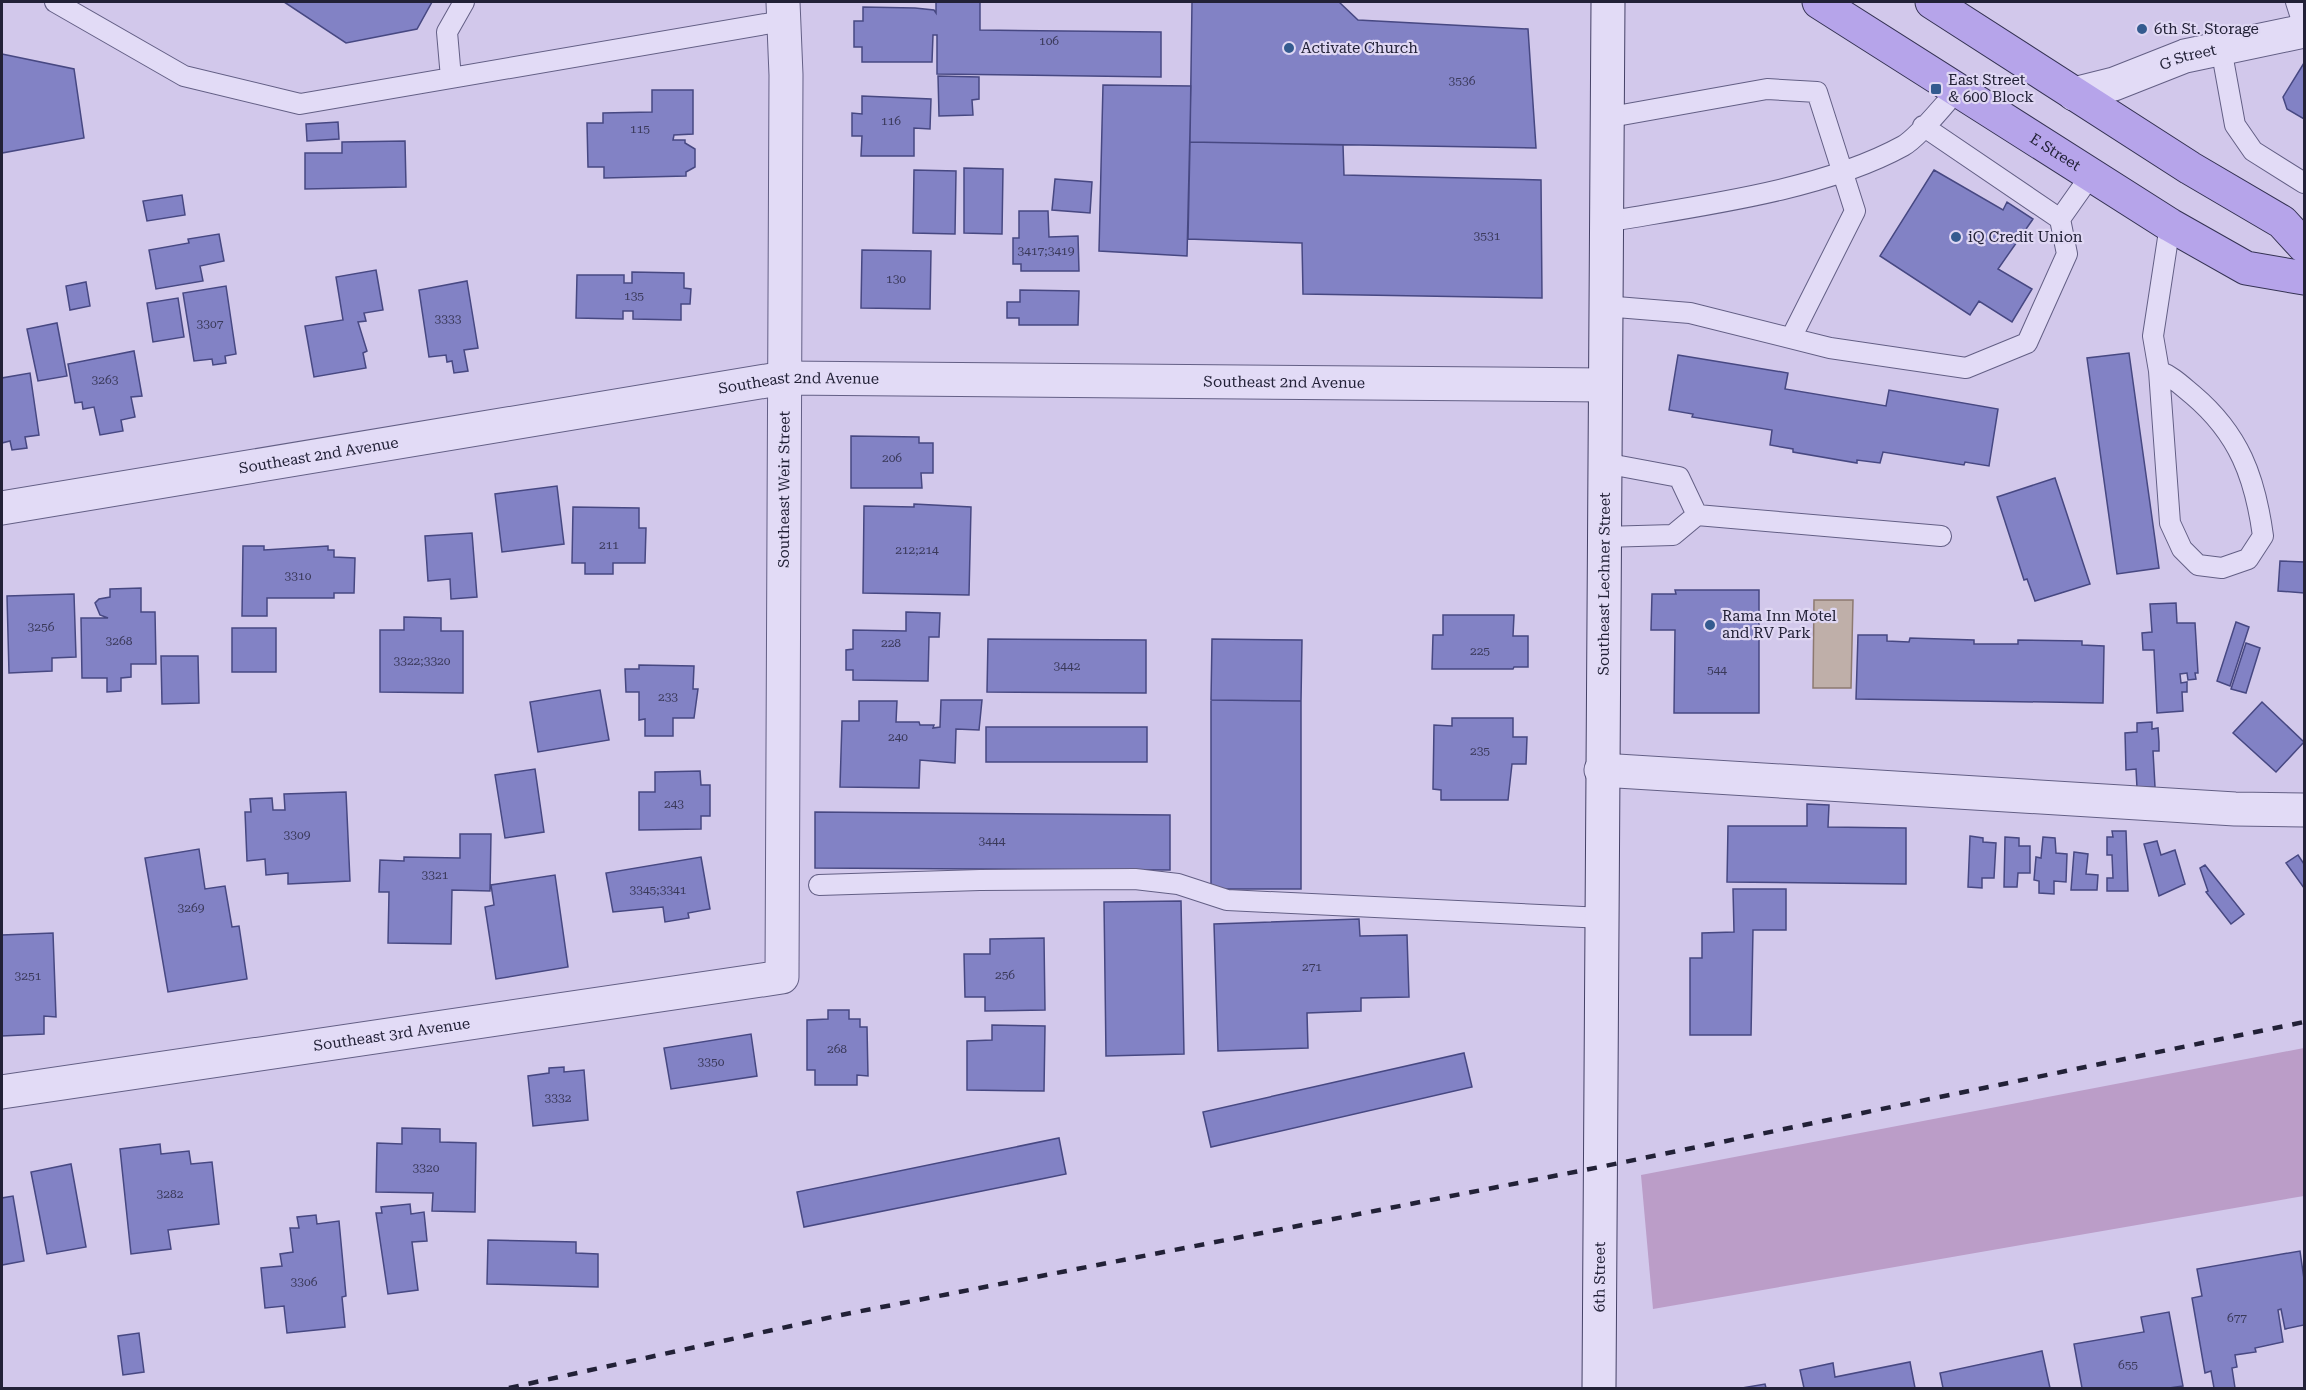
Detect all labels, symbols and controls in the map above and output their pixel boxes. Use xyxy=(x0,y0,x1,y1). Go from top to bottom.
place label: 6th St. Storage xyxy=(2154,20,2259,38)
marker: 6th St. Storage xyxy=(2135,22,2149,36)
house number: 106 xyxy=(1039,34,1059,48)
place label: Activate Church xyxy=(1301,39,1418,57)
marker: Activate Church xyxy=(1282,41,1296,55)
street label: G Street xyxy=(2157,41,2218,74)
place label: East Street & 600 Block xyxy=(1948,71,2034,106)
house number: 3536 xyxy=(1449,74,1476,88)
marker: East Street & 600 Block xyxy=(1929,82,1943,96)
house number: 116 xyxy=(881,114,901,128)
house number: 115 xyxy=(630,122,650,136)
street label: E Street xyxy=(2027,129,2084,175)
place label: iQ Credit Union xyxy=(1968,228,2083,246)
house number: 3531 xyxy=(1474,229,1501,243)
marker: iQ Credit Union xyxy=(1949,230,1963,244)
house number: 3417;3419 xyxy=(1017,244,1075,258)
house number: 130 xyxy=(886,272,906,286)
house number: 135 xyxy=(624,289,644,303)
house number: 3333 xyxy=(435,312,462,326)
house number: 3307 xyxy=(197,317,224,331)
street label: Southeast 2nd Avenue xyxy=(717,369,879,398)
house number: 3263 xyxy=(92,373,119,387)
street label: Southeast 2nd Avenue xyxy=(1203,373,1365,392)
street label: Southeast Weir Street xyxy=(775,410,794,568)
street label: Southeast 2nd Avenue xyxy=(237,433,400,477)
house number: 206 xyxy=(882,451,902,465)
street label: Southeast Lechner Street xyxy=(1595,492,1614,676)
house number: 211 xyxy=(599,538,619,552)
house number: 212;214 xyxy=(895,543,939,557)
house number: 3310 xyxy=(285,569,312,583)
place label: Rama Inn Motel and RV Park xyxy=(1722,607,1837,642)
marker: Rama Inn Motel and RV Park xyxy=(1703,618,1717,632)
house number: 3256 xyxy=(28,620,55,634)
house number: 3268 xyxy=(106,634,133,648)
house number: 228 xyxy=(881,636,901,650)
house number: 225 xyxy=(1470,644,1490,658)
house number: 3322;3320 xyxy=(393,654,451,668)
house number: 3442 xyxy=(1054,659,1081,673)
house number: 544 xyxy=(1707,663,1727,677)
house number: 233 xyxy=(658,690,678,704)
house number: 240 xyxy=(888,730,908,744)
house number: 235 xyxy=(1470,744,1490,758)
house number: 243 xyxy=(664,797,684,811)
house number: 3309 xyxy=(284,828,311,842)
house number: 3444 xyxy=(979,834,1006,848)
house number: 3321 xyxy=(422,868,449,882)
house number: 3345;3341 xyxy=(629,883,687,897)
house number: 3269 xyxy=(178,901,205,915)
house number: 271 xyxy=(1302,960,1322,974)
house number: 256 xyxy=(995,968,1015,982)
house number: 3251 xyxy=(15,969,42,983)
street label: Southeast 3rd Avenue xyxy=(312,1014,471,1055)
house number: 268 xyxy=(827,1042,847,1056)
house number: 3350 xyxy=(698,1055,725,1069)
house number: 3332 xyxy=(545,1091,572,1105)
house number: 3320 xyxy=(413,1161,440,1175)
house number: 3282 xyxy=(157,1187,184,1201)
street label: 6th Street xyxy=(1590,1241,1609,1312)
house number: 3306 xyxy=(291,1275,318,1289)
house number: 677 xyxy=(2227,1311,2247,1325)
house number: 655 xyxy=(2118,1358,2138,1372)

